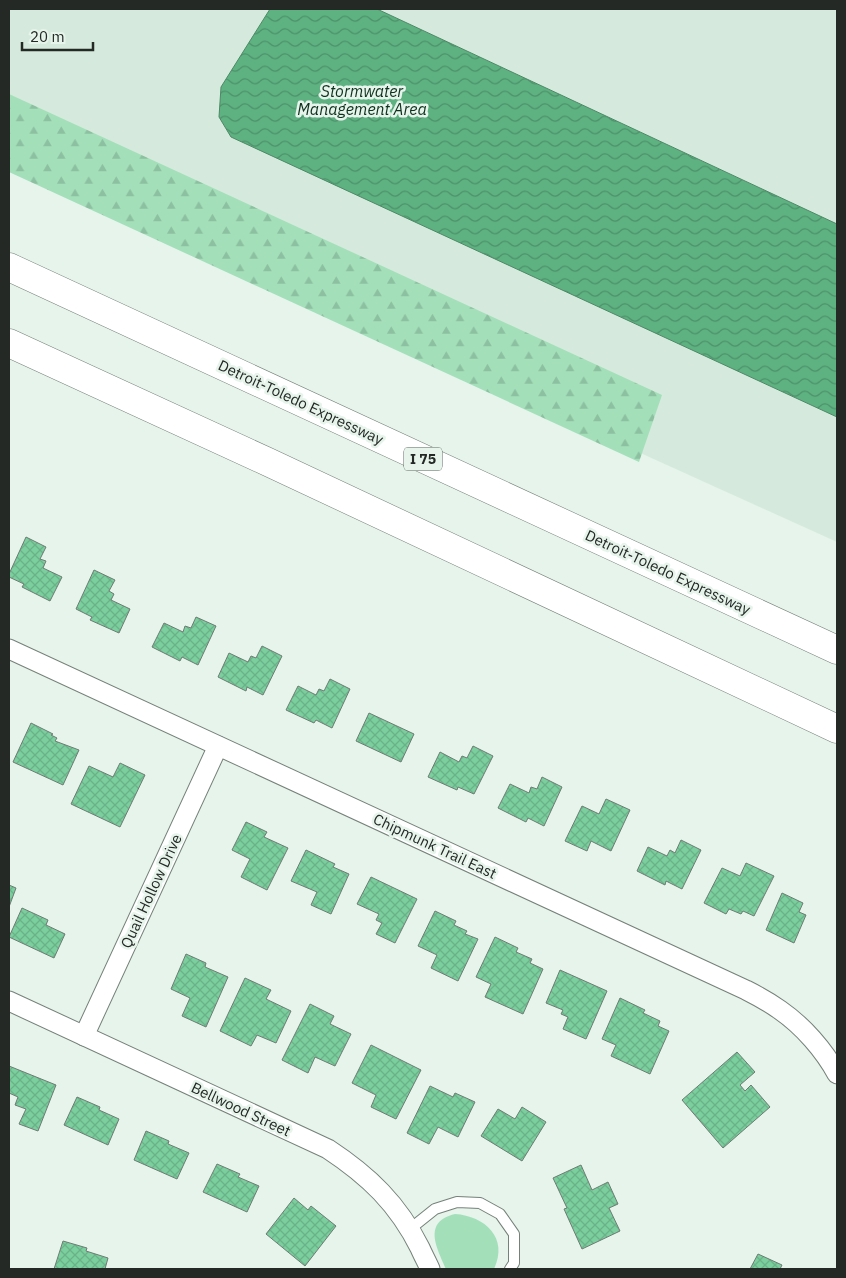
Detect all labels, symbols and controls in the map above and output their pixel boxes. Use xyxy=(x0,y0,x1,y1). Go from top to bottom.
scale bar xyxy=(22,20,94,52)
text: 20 m xyxy=(30,27,65,46)
water label: Stormwater Management Area xyxy=(297,81,427,119)
street label: Detroit-Toledo Expressway xyxy=(215,355,387,449)
road number: I 75 xyxy=(404,448,442,470)
street label: Detroit-Toledo Expressway xyxy=(582,525,754,619)
street label: Chipmunk Trail East xyxy=(370,809,500,883)
street label: Quail Hollow Drive xyxy=(116,831,186,951)
street label: Bellwood Street xyxy=(188,1078,294,1140)

